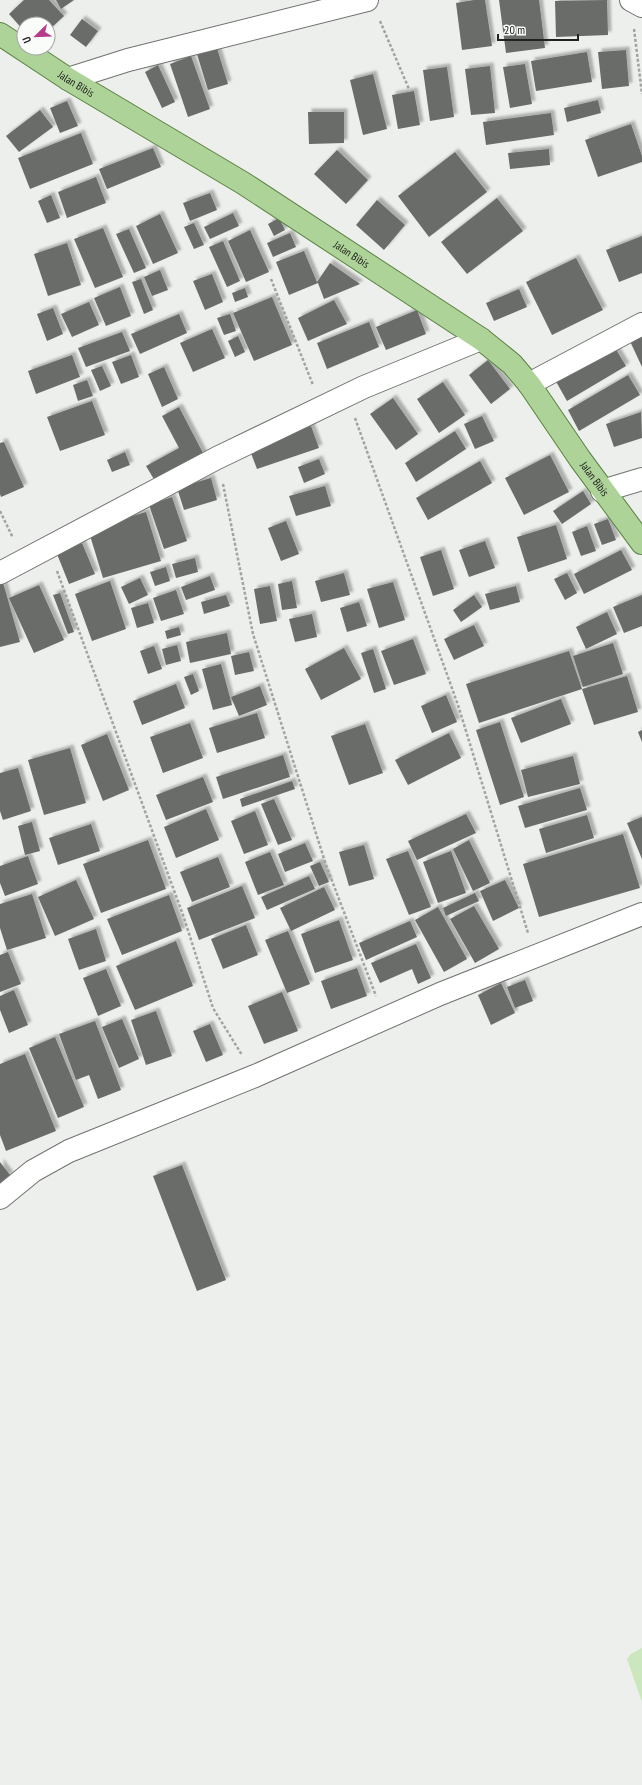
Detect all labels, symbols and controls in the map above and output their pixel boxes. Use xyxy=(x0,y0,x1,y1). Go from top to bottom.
north arrow xyxy=(16,16,56,56)
scale bar xyxy=(498,16,578,42)
text: 20 m xyxy=(504,22,525,37)
text: U xyxy=(19,34,34,45)
street label: Jalan Bibis xyxy=(55,67,97,100)
street label: Jalan Bibis xyxy=(330,237,372,271)
street label: Jalan Bibis xyxy=(577,458,612,499)

